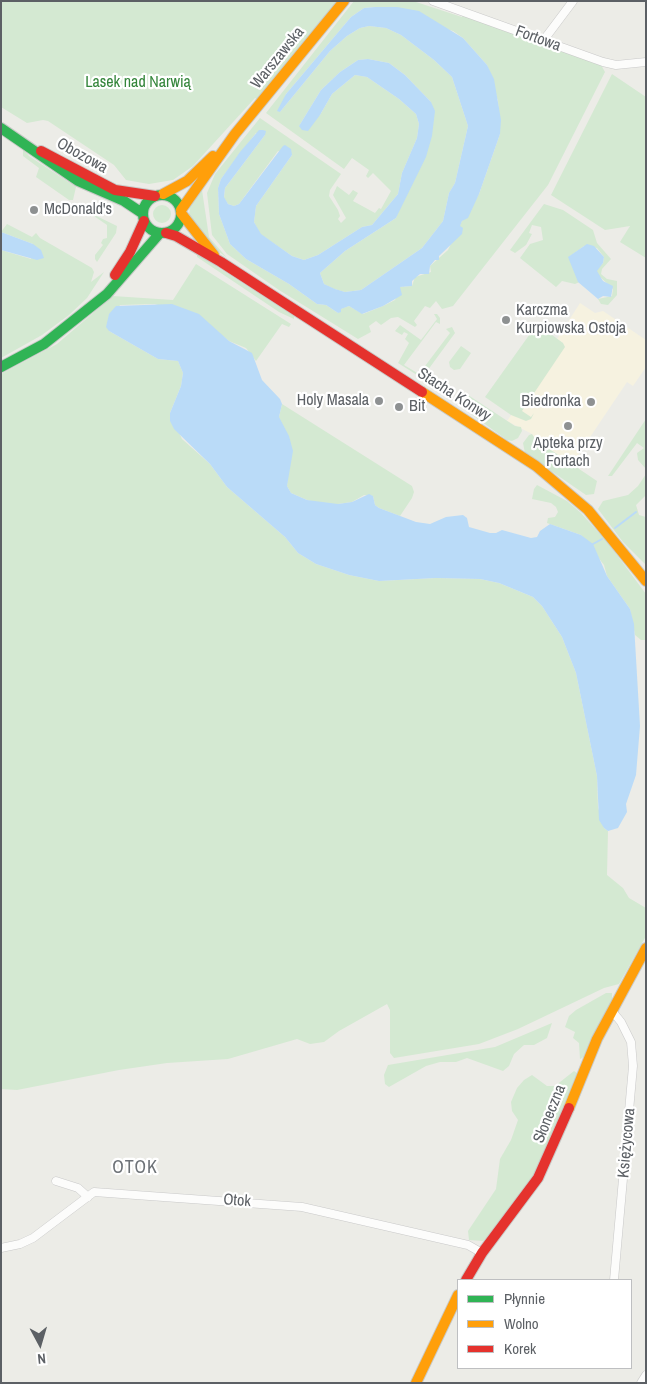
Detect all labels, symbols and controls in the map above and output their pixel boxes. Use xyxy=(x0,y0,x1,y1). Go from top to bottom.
street label: Fortowa xyxy=(513,22,563,56)
street label: Warszawska xyxy=(247,23,309,93)
park label: Lasek nad Narwią xyxy=(85,73,191,93)
street label: Obozowa xyxy=(53,134,111,178)
place label: McDonald's xyxy=(44,200,112,220)
marker: McDonald's xyxy=(28,204,40,216)
place label: Karczma Kurpiowska Ostoja xyxy=(516,301,626,339)
marker: Karczma Kurpiowska Ostoja xyxy=(500,314,512,326)
street label: Stacha Konwy xyxy=(414,364,494,426)
place label: Holy Masala xyxy=(297,391,369,411)
place label: Biedronka xyxy=(521,392,581,412)
marker: Holy Masala xyxy=(373,395,385,407)
marker: Biedronka xyxy=(585,396,597,408)
place label: Bit xyxy=(409,397,425,417)
marker: Bit xyxy=(393,401,405,413)
marker: Apteka przy Fortach xyxy=(562,420,574,432)
place label: Apteka przy Fortach xyxy=(533,434,603,472)
street label: Słoneczna xyxy=(530,1082,570,1146)
street label: Księżycowa xyxy=(614,1107,640,1179)
district label: OTOK xyxy=(112,1157,158,1179)
street label: Otok xyxy=(223,1190,251,1212)
legend xyxy=(457,1279,632,1369)
text: Płynnie xyxy=(504,1288,545,1309)
text: Wolno xyxy=(504,1313,539,1334)
north arrow xyxy=(15,1319,65,1369)
text: Korek xyxy=(504,1338,536,1359)
text: N xyxy=(37,1350,47,1368)

